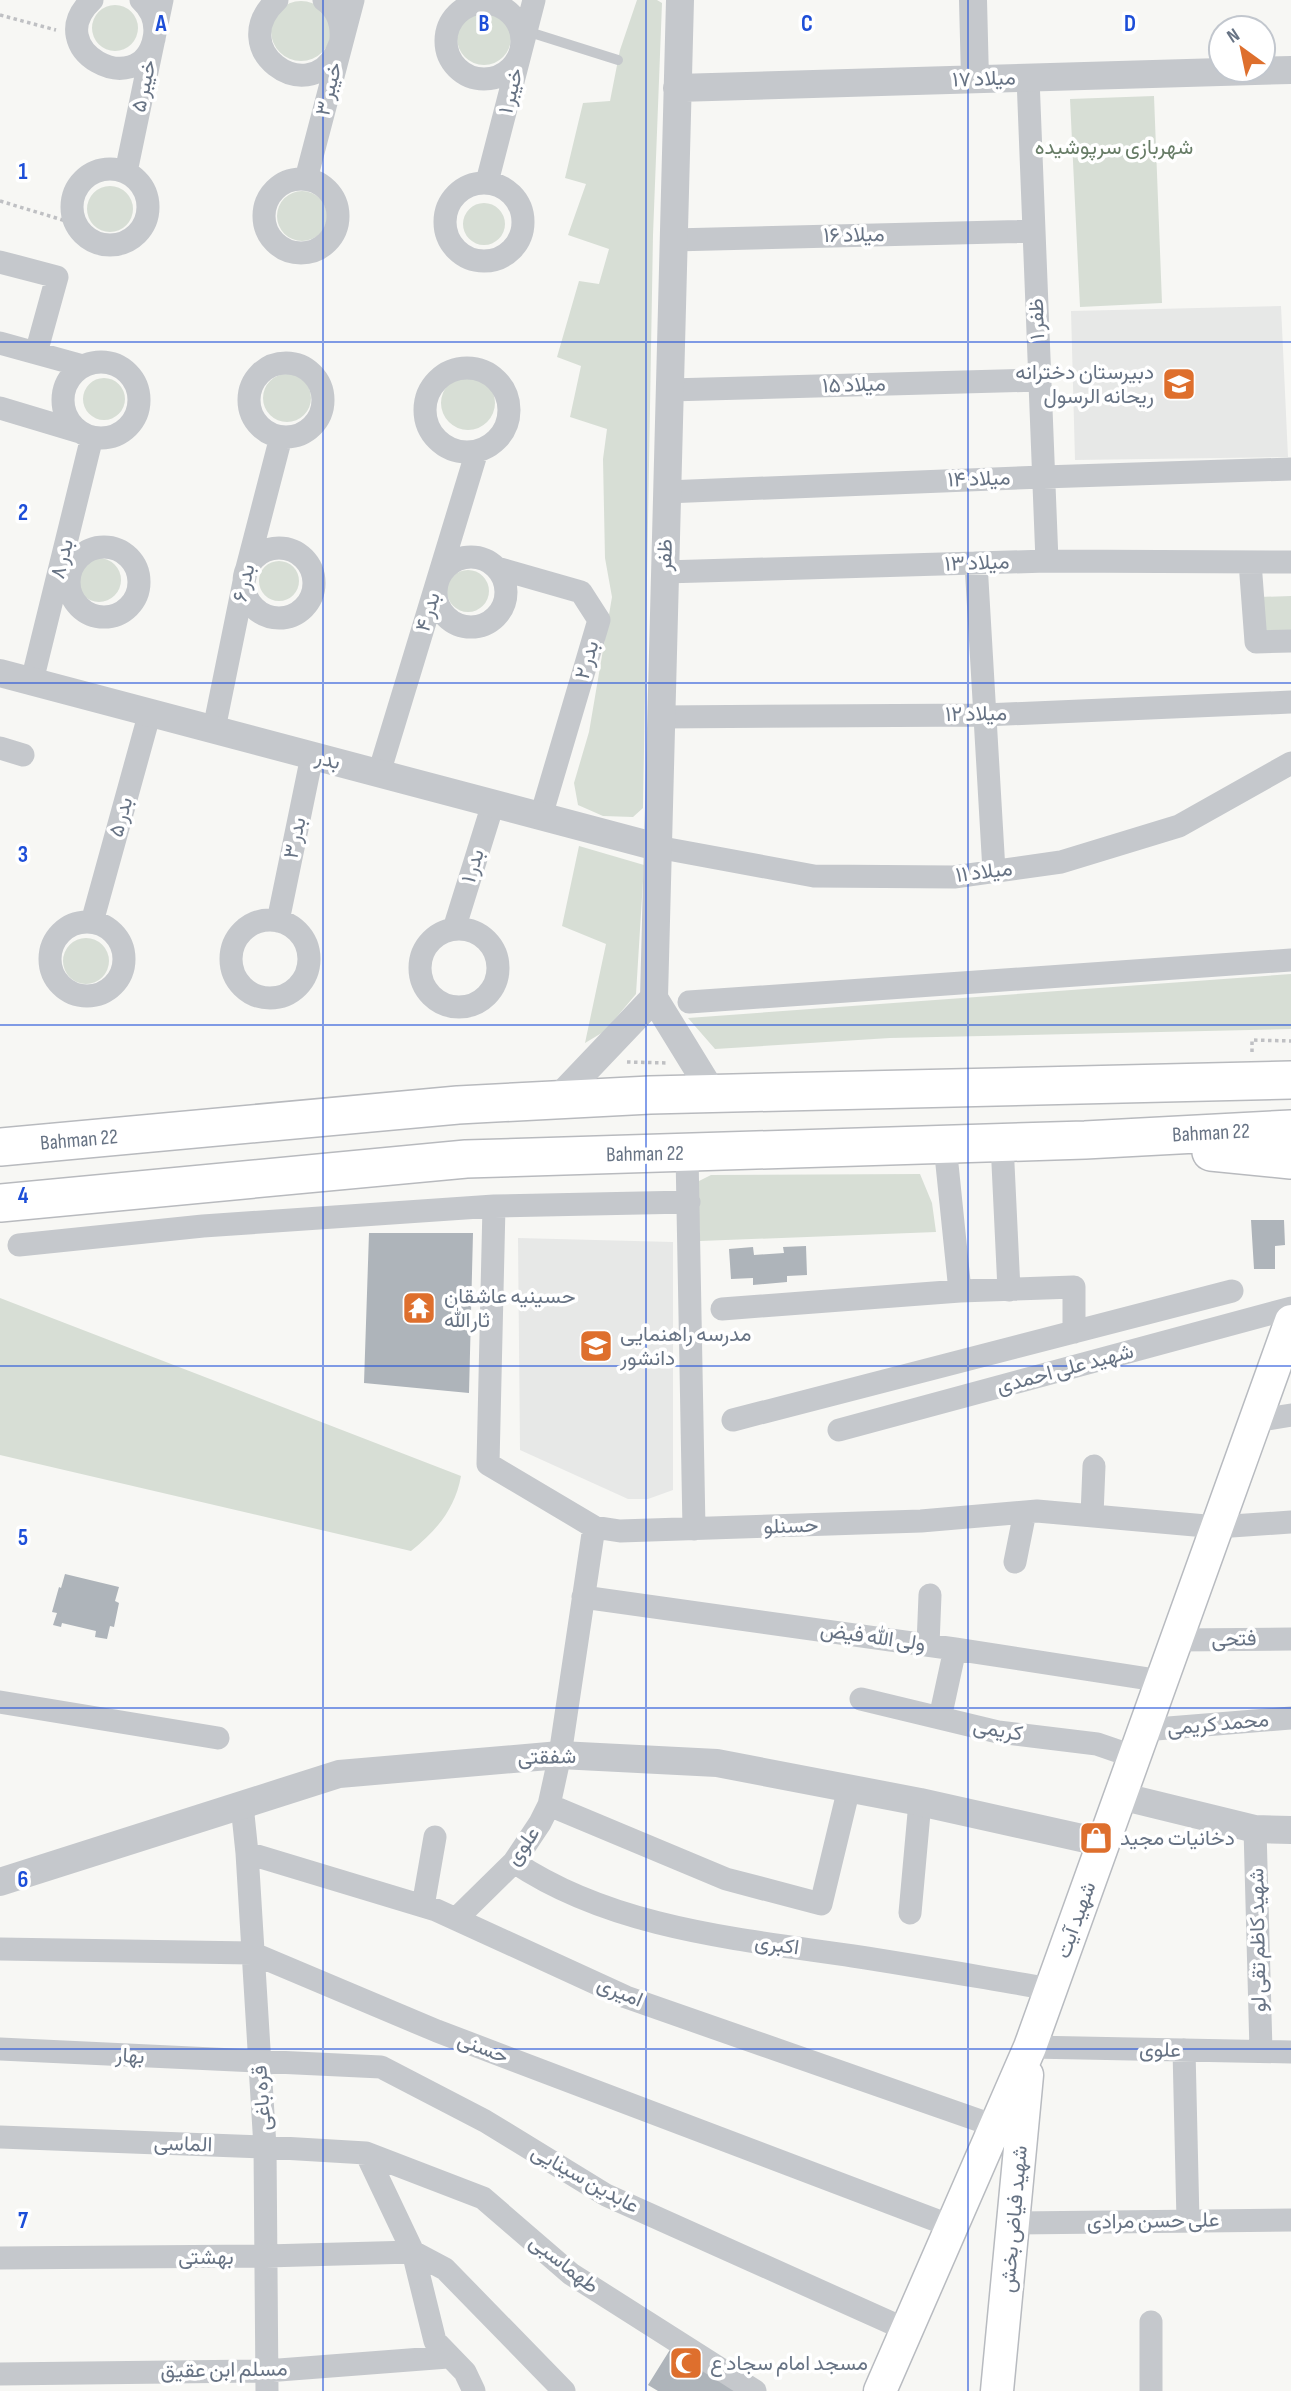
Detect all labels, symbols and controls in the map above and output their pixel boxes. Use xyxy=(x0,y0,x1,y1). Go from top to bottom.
text: A xyxy=(155,10,168,38)
text: B xyxy=(479,10,490,38)
text: C xyxy=(801,10,813,38)
text: D xyxy=(1124,10,1136,38)
north arrow xyxy=(1207,14,1277,84)
text: N xyxy=(1223,24,1244,48)
street label: خیبر ۵ xyxy=(126,58,162,114)
street label: خیبر ۳ xyxy=(310,60,348,118)
street label: خیبر ۱ xyxy=(493,65,529,117)
street label: میلاد ۱۷ xyxy=(952,65,1016,93)
park label: شهربازی سرپوشیده xyxy=(1035,135,1193,161)
text: 1 xyxy=(18,158,28,186)
street label: میلاد ۱۶ xyxy=(823,222,885,248)
street label: ظفر ۱ xyxy=(1024,298,1050,340)
place label: دبیرستان دخترانه ریحانه الرسول xyxy=(1015,360,1154,409)
school or university icon: دبیرستان دخترانه ریحانه الرسول xyxy=(1160,365,1198,403)
street label: میلاد ۱۵ xyxy=(822,371,886,399)
street label: میلاد ۱۴ xyxy=(947,465,1011,493)
text: 2 xyxy=(18,499,28,527)
street label: بدر ۸ xyxy=(45,536,79,582)
street label: ظفر xyxy=(652,538,678,573)
street label: میلاد ۱۳ xyxy=(944,549,1010,577)
street label: بدر ۶ xyxy=(228,562,260,604)
street label: بدر ۴ xyxy=(410,589,446,635)
street label: بدر ۲ xyxy=(570,638,604,682)
street label: میلاد ۱۲ xyxy=(945,701,1007,727)
street label: بدر xyxy=(312,744,343,775)
street label: بدر ۵ xyxy=(104,794,138,840)
street label: بدر ۳ xyxy=(278,815,312,861)
text: 3 xyxy=(18,841,28,869)
street label: بدر ۱ xyxy=(456,846,490,886)
street label: میلاد ۱۱ xyxy=(954,856,1014,888)
street label: Bahman 22 xyxy=(1172,1118,1250,1148)
street label: Bahman 22 xyxy=(39,1124,119,1156)
street label: Bahman 22 xyxy=(606,1141,684,1167)
text: 4 xyxy=(18,1182,29,1210)
place label: حسینیه عاشقان ثارالله xyxy=(444,1284,576,1333)
temple icon: حسینیه عاشقان ثارالله xyxy=(400,1289,438,1327)
place label: مدرسه راهنمایی دانشور xyxy=(619,1322,752,1371)
school or university icon: مدرسه راهنمایی دانشور xyxy=(577,1327,615,1365)
street label: شهید علی احمدی xyxy=(994,1339,1136,1399)
street label: حسنلو xyxy=(763,1513,819,1539)
text: 5 xyxy=(18,1524,28,1552)
street label: ولی الله فیض xyxy=(819,1616,927,1657)
street label: فتحی xyxy=(1211,1626,1257,1652)
street label: محمد کریمی xyxy=(1166,1707,1270,1741)
street label: کریمی xyxy=(971,1713,1025,1747)
street label: شفقتی xyxy=(517,1744,577,1770)
shop icon: دخانیات مجید xyxy=(1077,1819,1115,1857)
street label: علوی xyxy=(501,1822,545,1870)
place label: دخانیات مجید xyxy=(1120,1826,1235,1851)
text: 6 xyxy=(18,1866,28,1894)
street label: شهید کاظم تقی لو xyxy=(1244,1868,1273,2012)
street label: شهید آیت xyxy=(1051,1878,1101,1962)
street label: اکبری xyxy=(753,1930,801,1960)
street label: امیری xyxy=(593,1971,647,2013)
street label: حسنی xyxy=(454,2027,512,2069)
street label: علوی xyxy=(1139,2037,1181,2063)
street label: بهار xyxy=(114,2043,145,2069)
street label: قره باغی xyxy=(247,2064,277,2132)
street label: الماسی xyxy=(153,2130,213,2158)
street label: عابدین سینایی xyxy=(527,2139,643,2219)
street label: شهید فیاض بخش xyxy=(995,2144,1033,2294)
text: 7 xyxy=(18,2207,28,2235)
street label: علی حسن مرادی xyxy=(1087,2207,1219,2235)
street label: طهماسبی xyxy=(524,2229,604,2299)
street label: بهشتی xyxy=(178,2245,234,2270)
mosque icon: مسجد امام سجاد ع xyxy=(667,2344,705,2382)
place label: مسجد امام سجاد ع xyxy=(710,2351,868,2377)
street label: مسلم ابن عقیق xyxy=(160,2356,288,2385)

